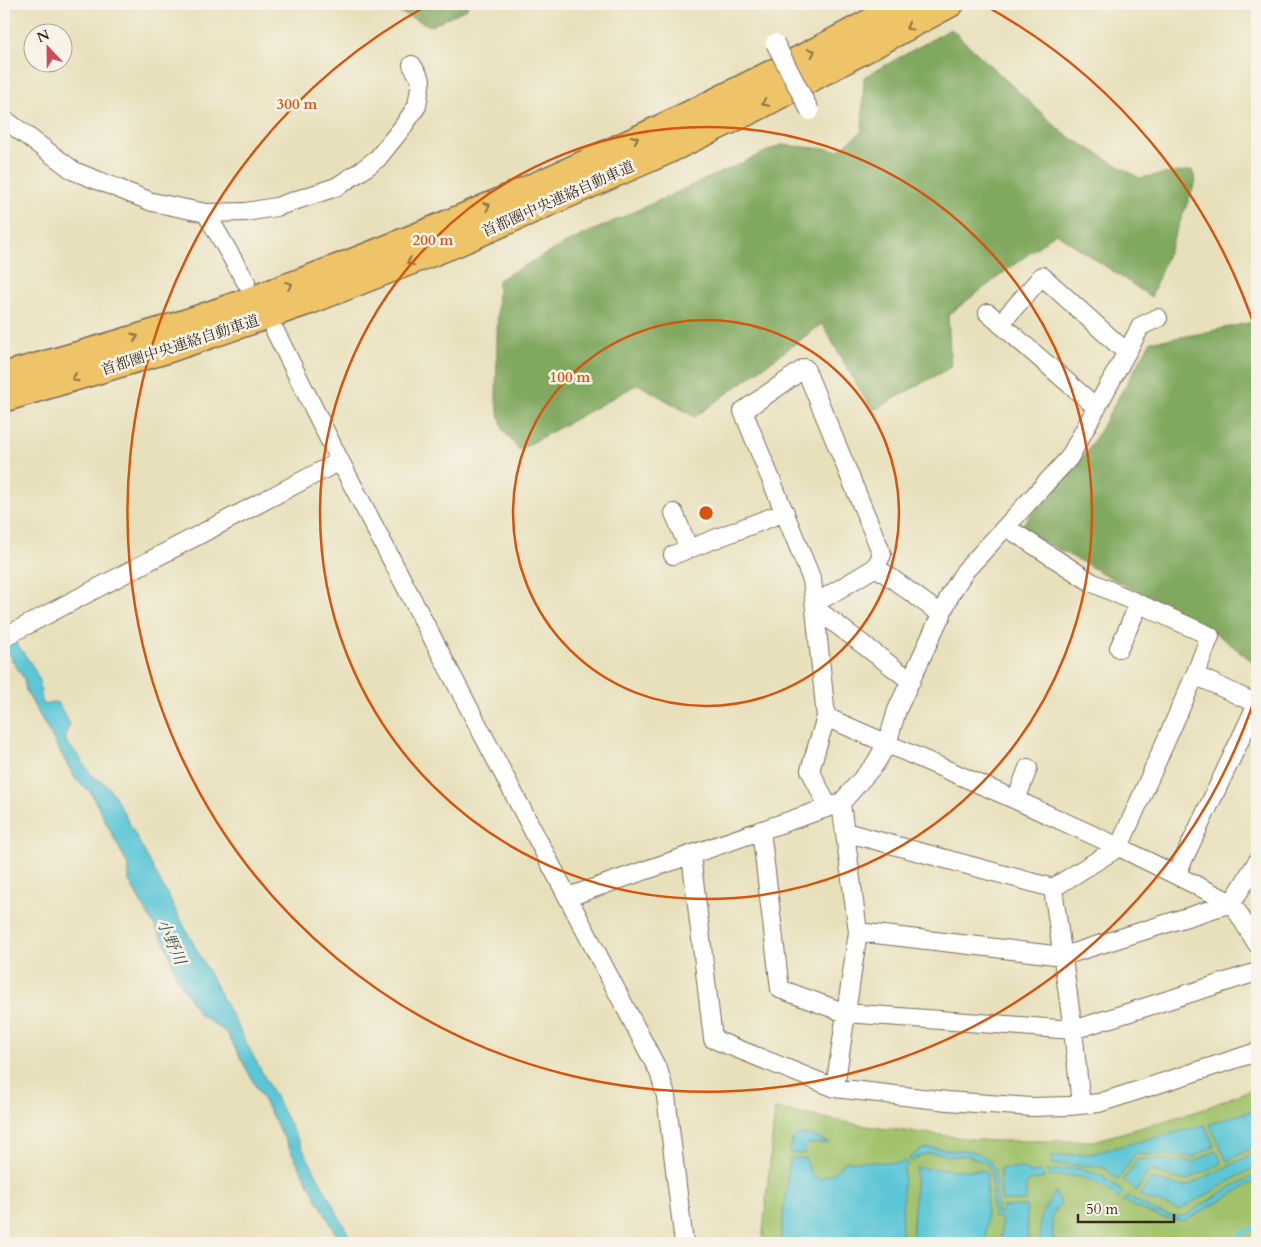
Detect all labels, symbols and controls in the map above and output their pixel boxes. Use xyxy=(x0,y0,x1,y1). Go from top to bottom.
one-way arrow xyxy=(905,21,914,31)
north arrow xyxy=(22,22,72,72)
text: N xyxy=(34,25,53,47)
one-way arrow xyxy=(807,48,816,58)
text: 300 m xyxy=(277,94,318,114)
one-way arrow xyxy=(761,97,770,107)
one-way arrow xyxy=(630,135,639,146)
street label: 首都圏中央連絡自動車道 xyxy=(479,156,637,242)
one-way arrow xyxy=(482,201,491,212)
text: 200 m xyxy=(413,230,454,250)
one-way arrow xyxy=(407,256,415,266)
one-way arrow xyxy=(284,281,292,291)
street label: 首都圏中央連絡自動車道 xyxy=(98,310,262,380)
one-way arrow xyxy=(130,333,138,343)
text: 100 m xyxy=(550,367,591,387)
one-way arrow xyxy=(72,373,80,383)
centre of rings xyxy=(697,504,715,522)
water label: 小野川 xyxy=(151,916,192,970)
scale bar xyxy=(1078,1192,1175,1224)
text: 50 m xyxy=(1086,1199,1118,1219)

